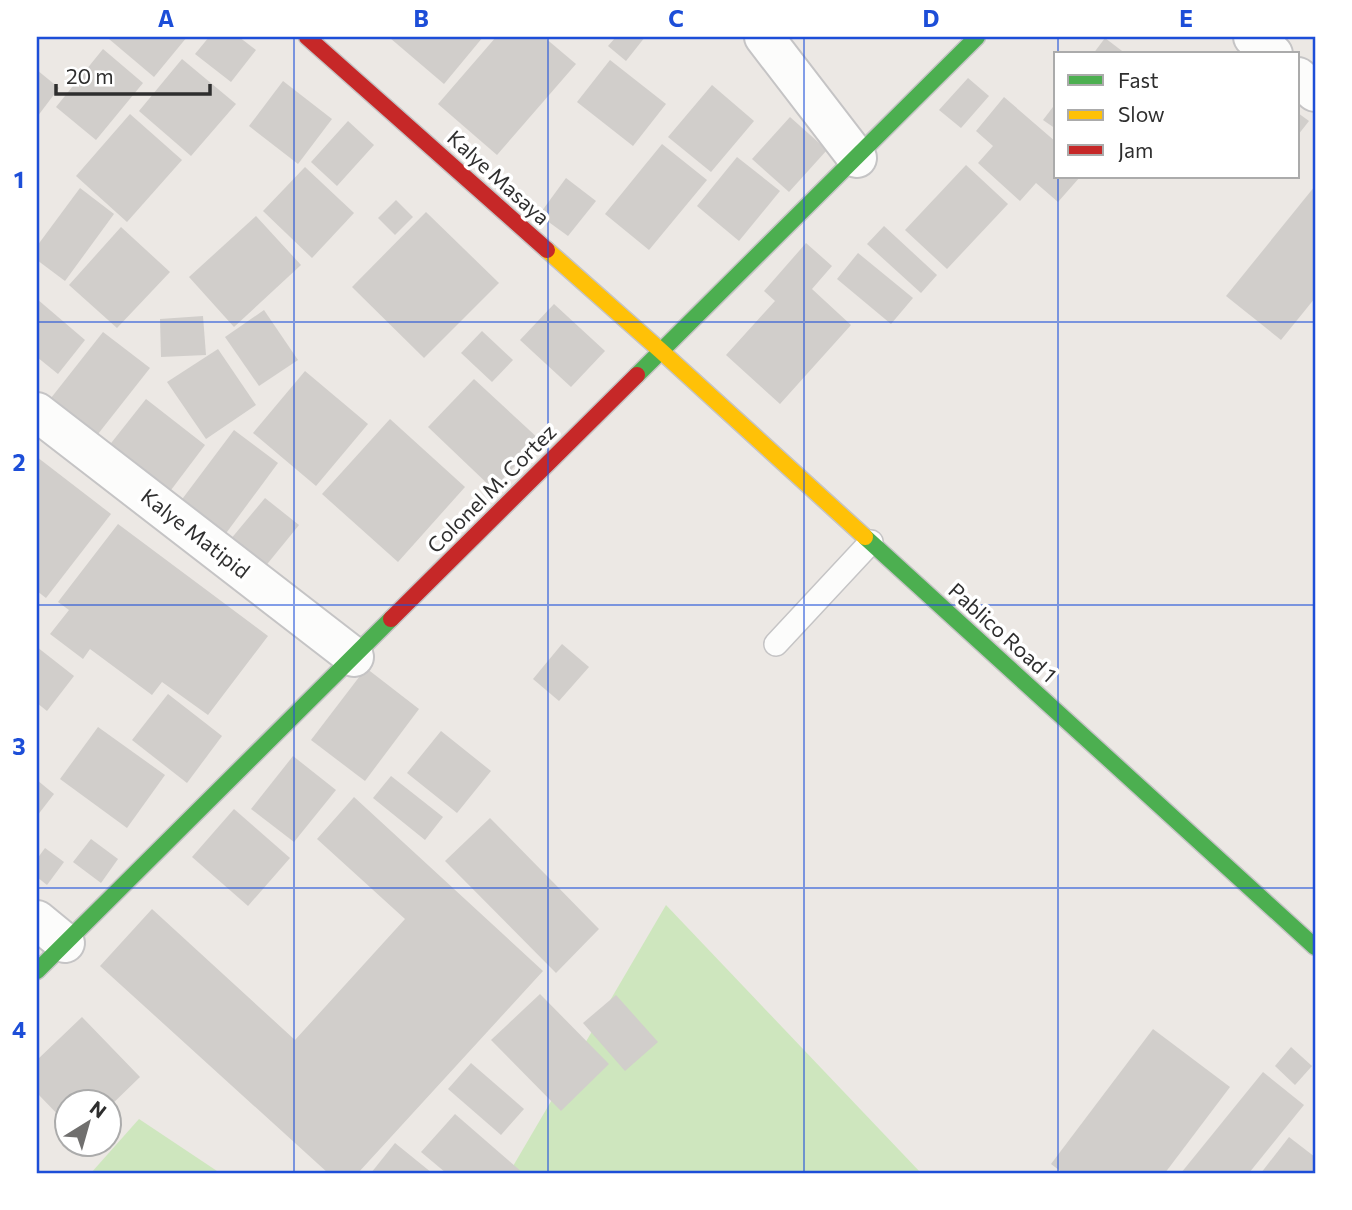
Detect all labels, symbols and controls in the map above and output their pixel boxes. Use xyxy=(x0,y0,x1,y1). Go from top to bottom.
text: A xyxy=(158,4,175,32)
text: B xyxy=(413,4,429,32)
text: C xyxy=(668,4,684,32)
text: D xyxy=(923,4,940,32)
text: E xyxy=(1179,4,1193,32)
scale bar xyxy=(56,52,210,96)
legend xyxy=(1054,52,1300,178)
text: 20 m xyxy=(66,63,114,88)
text: Fast xyxy=(1118,67,1159,92)
text: Slow xyxy=(1118,101,1165,126)
street label: Kalye Masaya xyxy=(443,124,555,229)
text: Jam xyxy=(1118,137,1153,162)
text: 1 xyxy=(14,165,24,193)
street label: Colonel M. Cortez xyxy=(421,418,560,557)
text: 2 xyxy=(12,448,26,476)
street label: Kalye Matipid xyxy=(137,483,255,583)
street label: Pablico Road 1 xyxy=(944,577,1062,687)
text: 3 xyxy=(12,732,26,760)
text: 4 xyxy=(12,1015,26,1043)
north arrow xyxy=(52,1088,122,1158)
text: N xyxy=(86,1096,111,1123)

